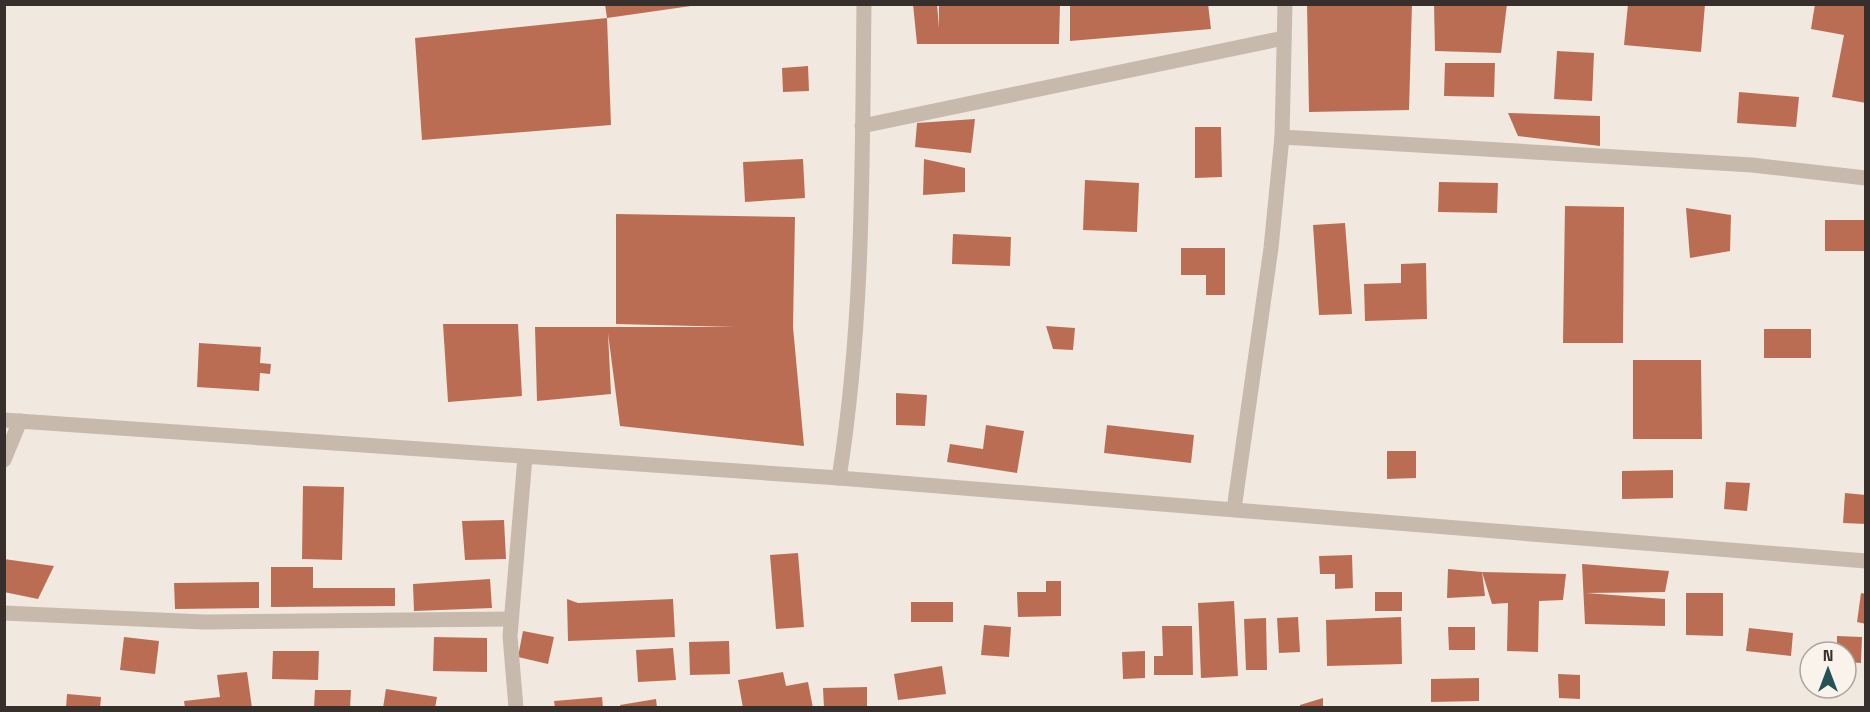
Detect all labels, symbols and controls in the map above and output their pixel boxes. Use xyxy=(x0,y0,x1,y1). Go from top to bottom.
north arrow xyxy=(1798,640,1858,700)
text: N xyxy=(1823,645,1833,666)

